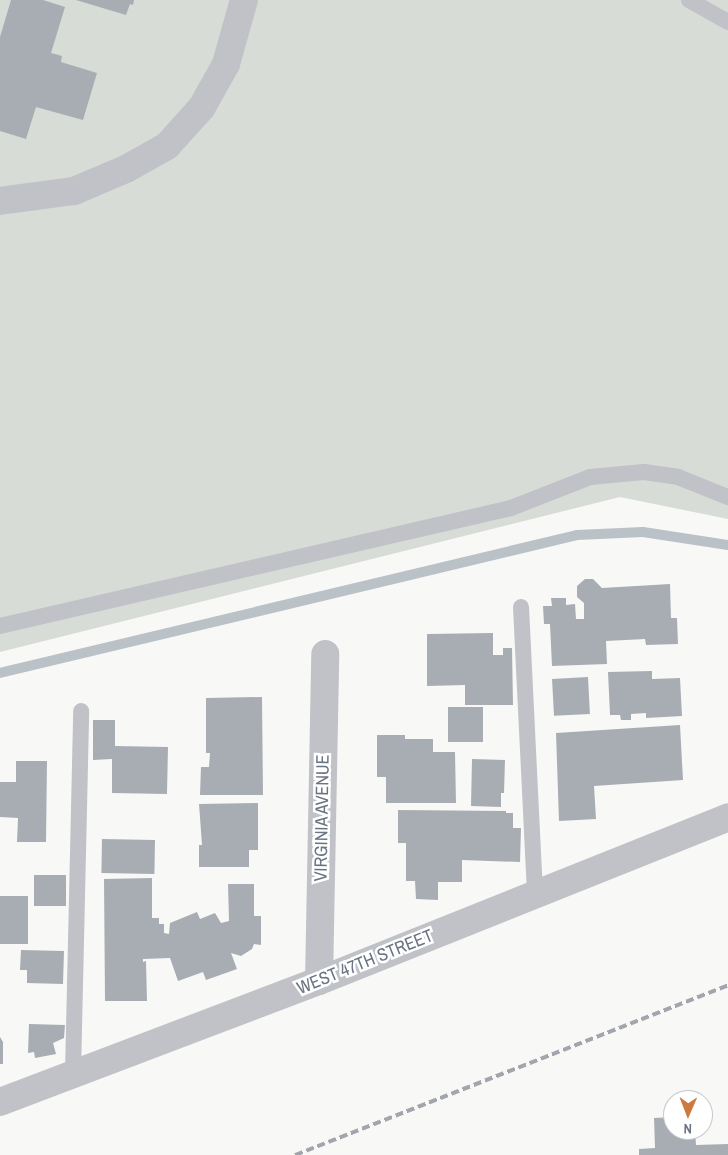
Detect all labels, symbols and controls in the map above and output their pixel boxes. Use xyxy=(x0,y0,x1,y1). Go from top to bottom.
street label: VIRGINIA AVENUE xyxy=(310,754,334,882)
street label: WEST 47TH STREET xyxy=(294,925,436,999)
north arrow xyxy=(663,1090,713,1140)
text: N xyxy=(683,1120,692,1138)

